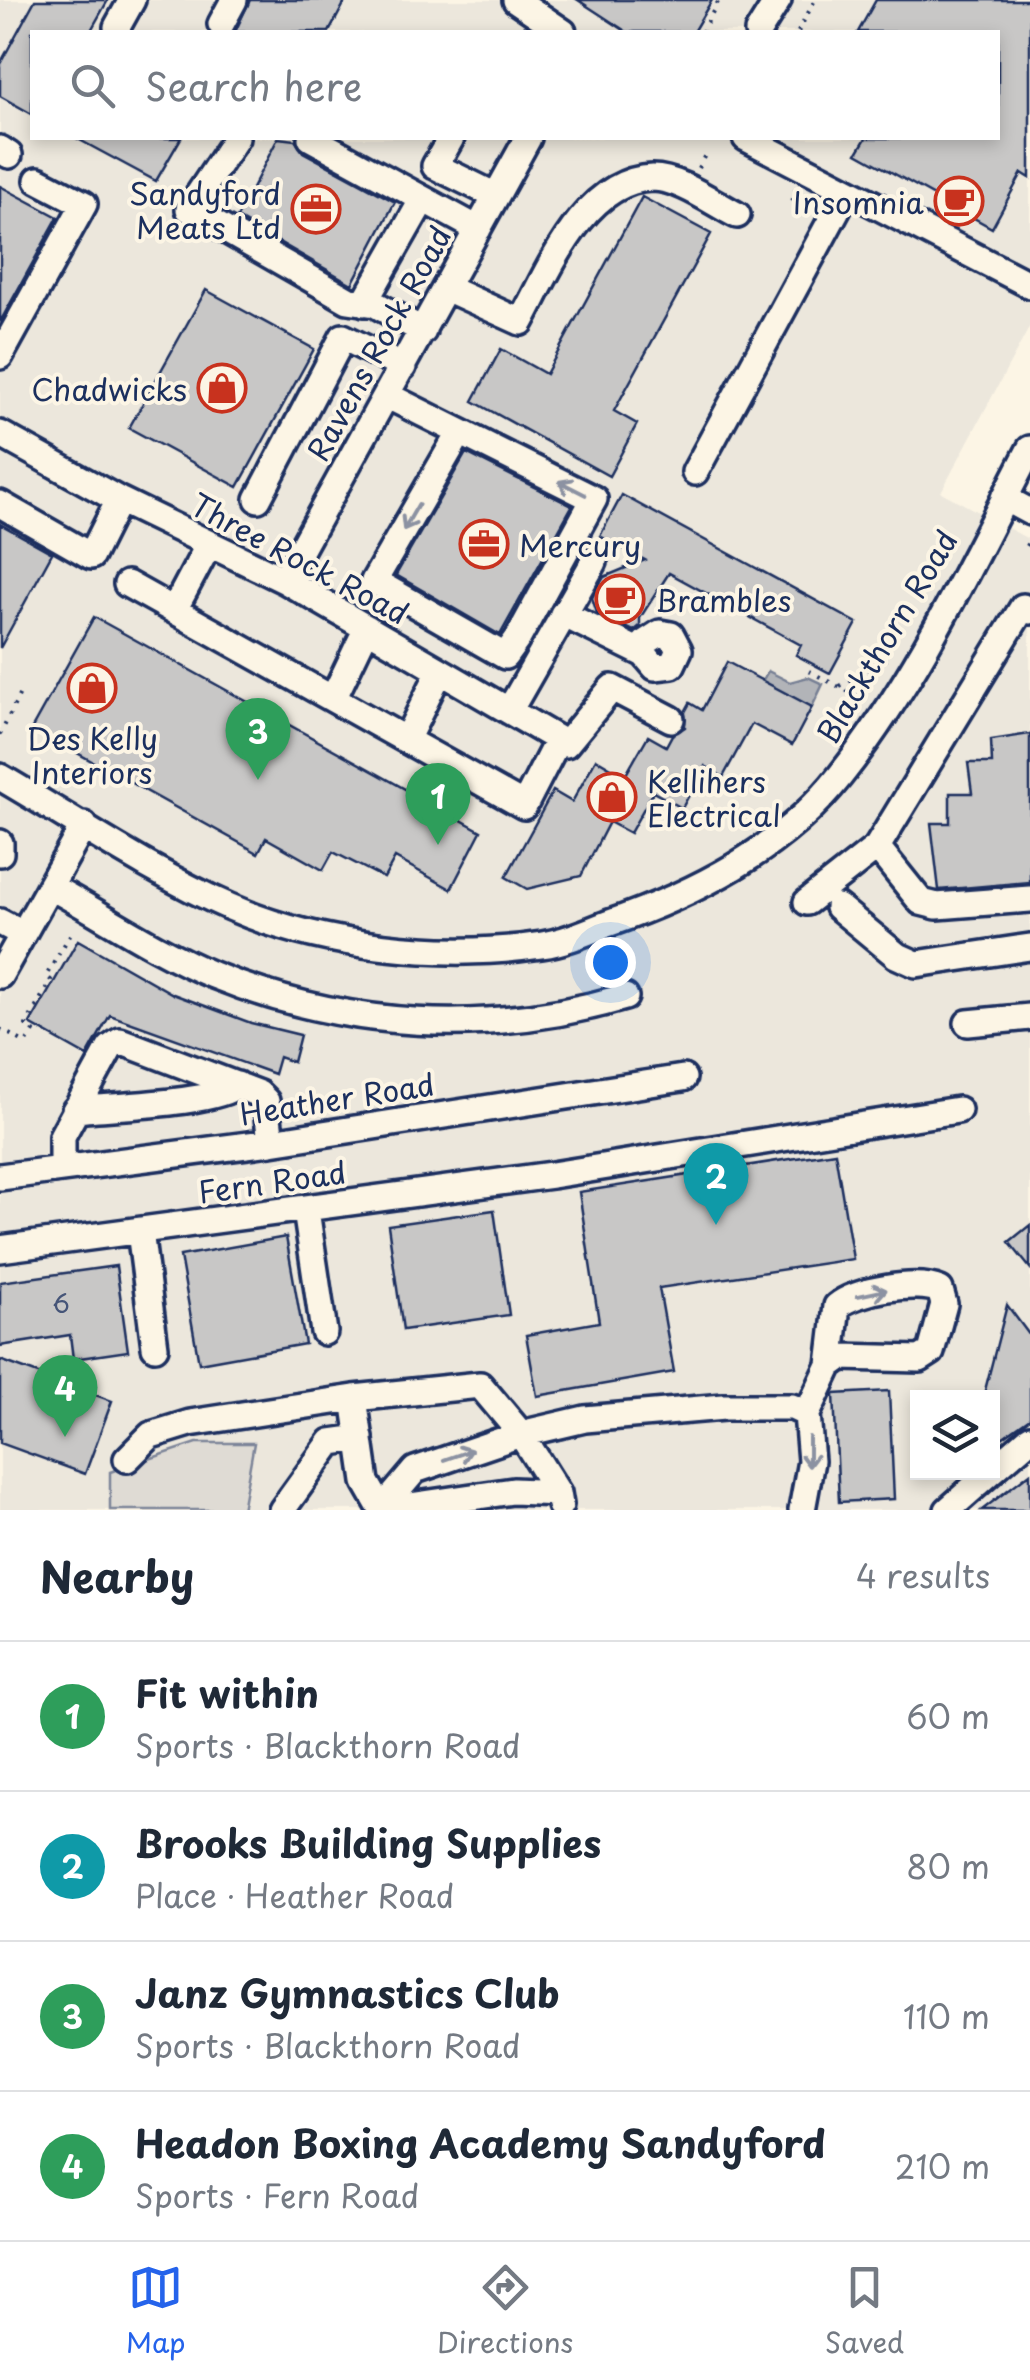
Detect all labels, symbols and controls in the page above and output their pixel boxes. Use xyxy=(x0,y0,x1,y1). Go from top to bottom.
search box xyxy=(30,30,1000,140)
text: Search here xyxy=(145,57,362,114)
icon: search xyxy=(65,58,120,113)
place label: Sandyford Meats Ltd xyxy=(129,170,281,249)
cafe icon: Insomnia xyxy=(933,175,985,227)
place label: Insomnia xyxy=(793,179,925,224)
office icon: Sandyford Meats Ltd xyxy=(290,183,342,235)
street label: Ravens Rock Road xyxy=(295,217,461,469)
shop icon: Chadwicks xyxy=(196,362,248,414)
place label: Chadwicks xyxy=(31,366,187,411)
one-way arrow xyxy=(558,478,587,497)
street label: Three Rock Road xyxy=(183,481,417,635)
one-way arrow xyxy=(401,502,421,531)
office icon: Mercury xyxy=(458,518,510,570)
street label: Blackthorn Road xyxy=(804,521,968,751)
place label: Mercury xyxy=(519,522,641,567)
cafe icon: Brambles xyxy=(594,573,646,625)
place label: Brambles xyxy=(655,577,791,622)
shop icon: Des Kelly Interiors xyxy=(66,662,118,714)
pin: 3 xyxy=(226,698,290,780)
place label: Des Kelly Interiors xyxy=(26,715,158,794)
place label: Kellihers Electrical xyxy=(647,758,781,837)
pin: 1 xyxy=(406,762,470,845)
shop icon: Kellihers Electrical xyxy=(586,771,638,823)
your location xyxy=(585,937,636,988)
street label: Heather Road xyxy=(237,1060,437,1136)
pin: 2 xyxy=(684,1142,748,1225)
street label: Fern Road xyxy=(195,1148,349,1214)
one-way arrow xyxy=(855,1282,887,1301)
house number: 6 xyxy=(52,1284,70,1322)
pin: 4 xyxy=(32,1354,98,1437)
map controls xyxy=(910,1390,1000,1480)
button: layers xyxy=(910,1390,1000,1480)
one-way arrow xyxy=(800,1436,818,1468)
one-way arrow xyxy=(441,1445,473,1463)
text: Nearby xyxy=(40,1544,194,1607)
text: 4 results xyxy=(856,1551,990,1599)
text: Fit within xyxy=(135,1664,319,1721)
text: 1 xyxy=(65,1692,80,1740)
text: 60 m xyxy=(906,1692,990,1740)
text: Sports · Blackthorn Road xyxy=(135,1721,521,1769)
text: Brooks Building Supplies xyxy=(135,1814,601,1871)
text: 2 xyxy=(61,1842,84,1890)
text: 80 m xyxy=(906,1842,990,1890)
text: Place · Heather Road xyxy=(135,1871,455,1919)
text: Janz Gymnastics Club xyxy=(135,1964,559,2021)
text: 3 xyxy=(62,1992,83,2040)
text: 110 m xyxy=(903,1992,990,2040)
text: Sports · Blackthorn Road xyxy=(135,2021,521,2069)
text: Headon Boxing Academy Sandyford xyxy=(135,2114,826,2171)
text: 4 xyxy=(62,2142,83,2190)
text: 210 m xyxy=(895,2142,990,2190)
text: Sports · Fern Road xyxy=(135,2171,419,2219)
tab: Map xyxy=(126,2260,186,2363)
tab: Directions xyxy=(437,2260,573,2363)
tab: Saved xyxy=(825,2260,904,2363)

